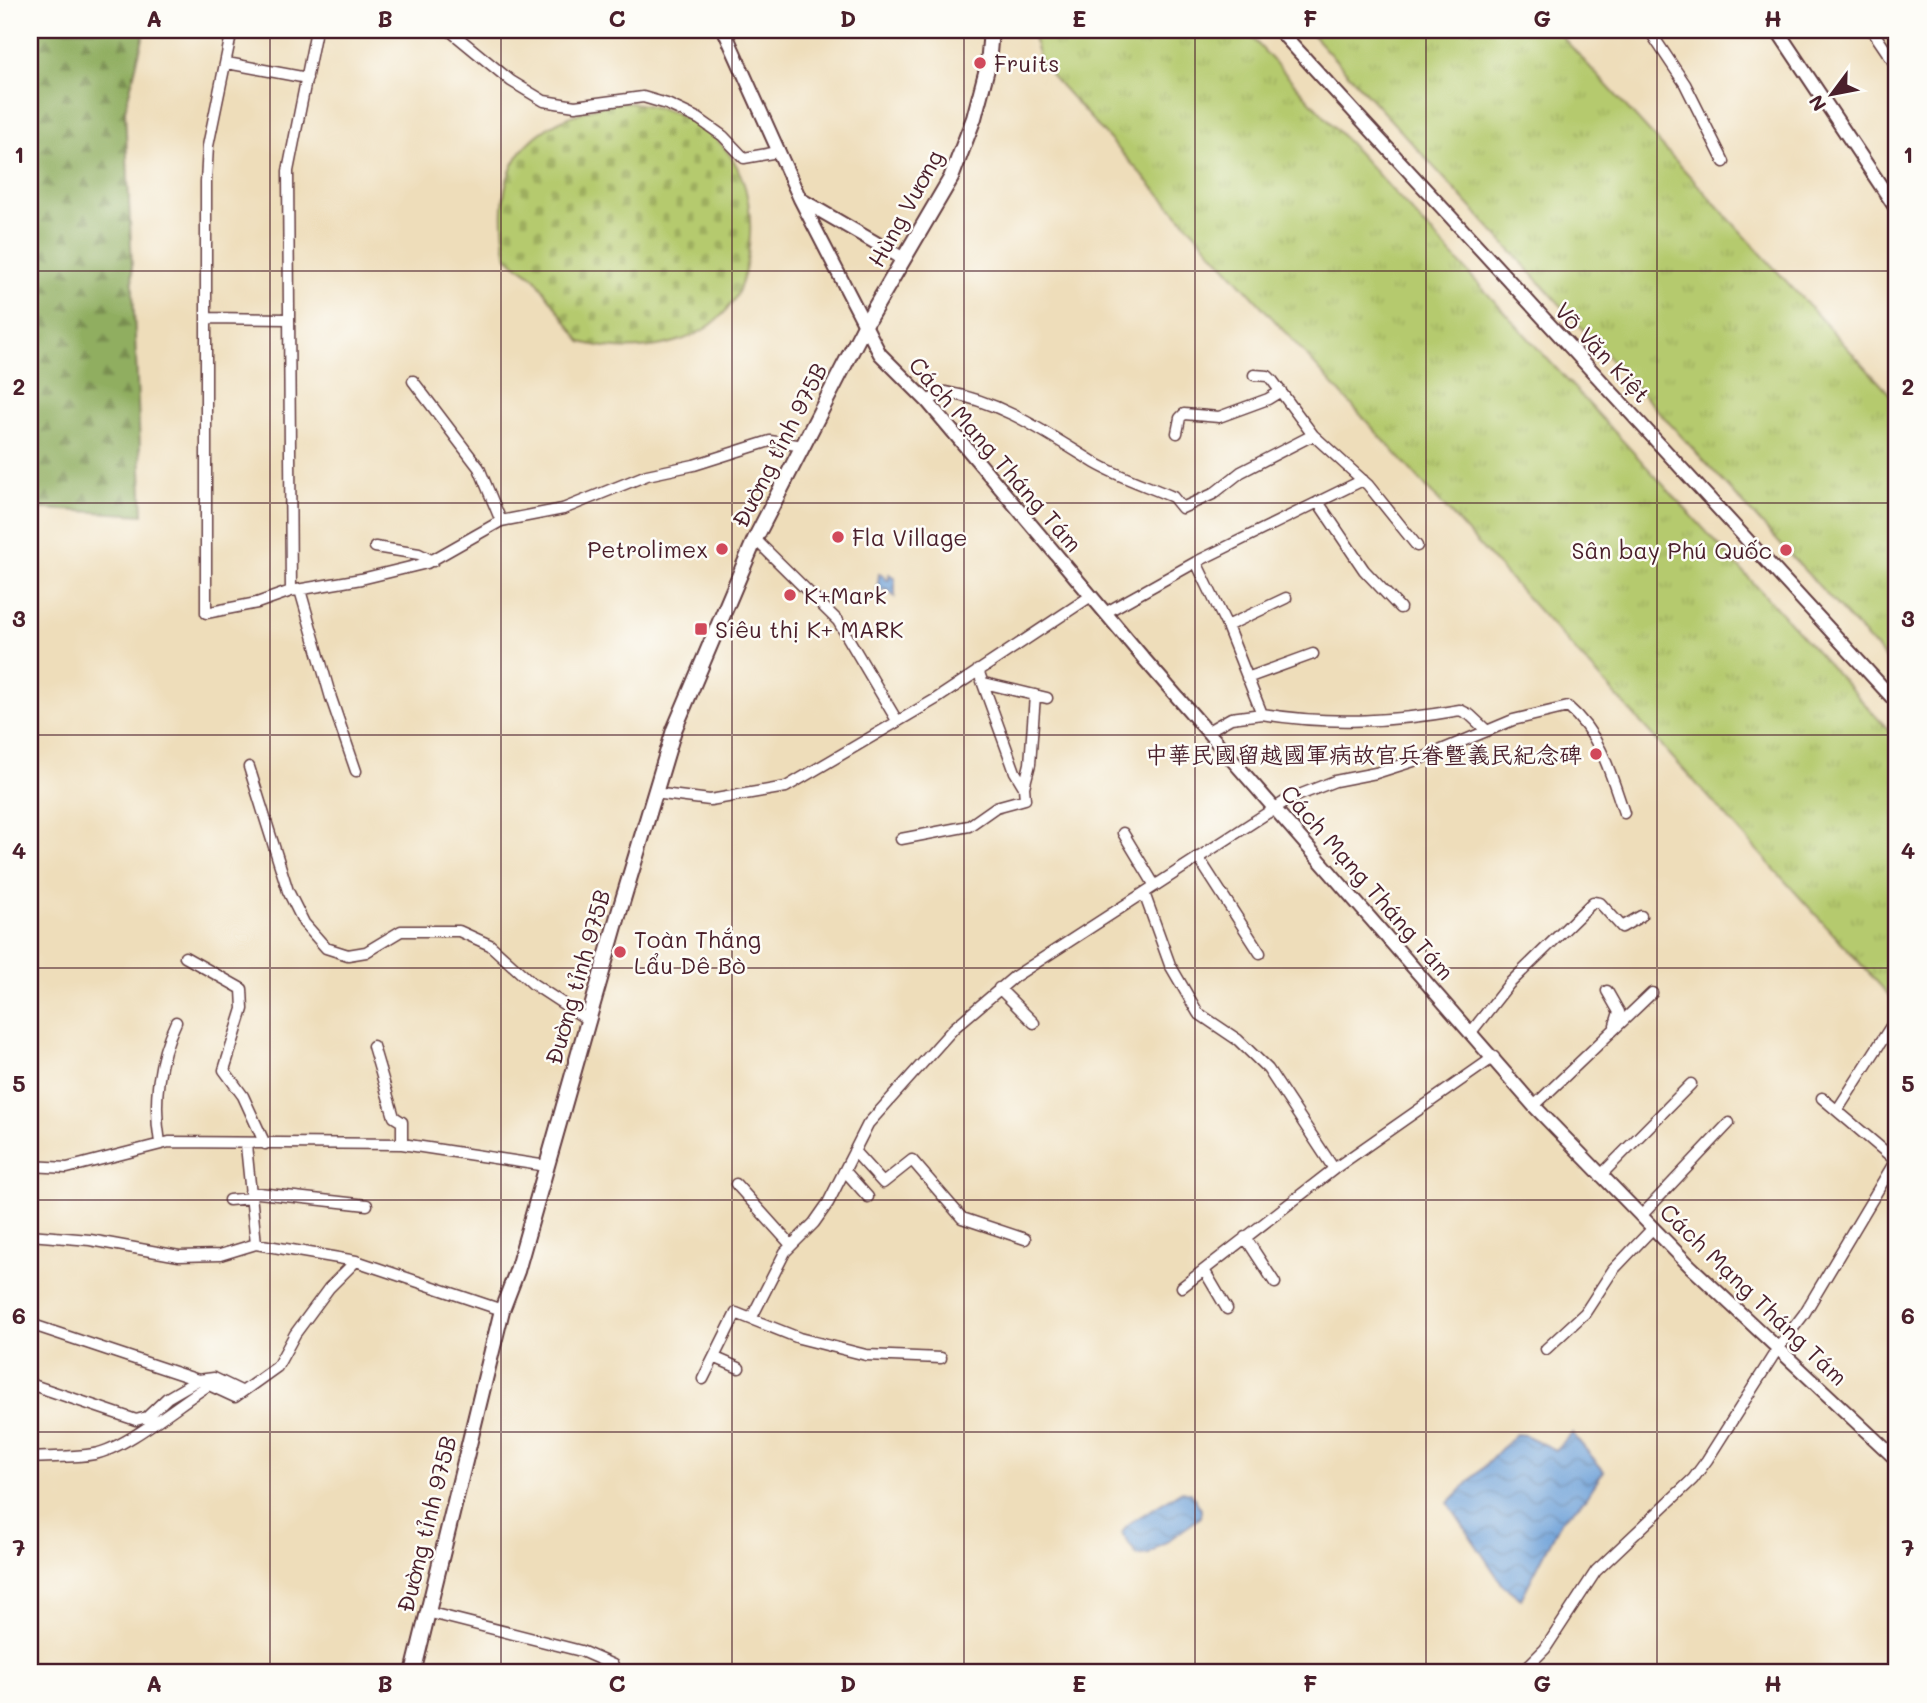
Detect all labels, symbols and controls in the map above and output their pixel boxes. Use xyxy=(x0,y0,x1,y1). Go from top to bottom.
text: A xyxy=(146,3,162,33)
text: B xyxy=(377,3,393,33)
text: C xyxy=(608,3,626,33)
text: D xyxy=(840,3,856,33)
text: E xyxy=(1072,3,1086,33)
text: F xyxy=(1303,3,1317,33)
text: G xyxy=(1533,3,1551,33)
text: H xyxy=(1764,3,1782,33)
place label: Fruits xyxy=(994,48,1059,78)
marker: Fruits xyxy=(972,55,988,71)
north arrow xyxy=(1798,60,1868,130)
text: N xyxy=(1803,91,1832,116)
text: 1 xyxy=(14,139,24,169)
text: 1 xyxy=(1903,139,1913,169)
street label: Hùng Vương xyxy=(860,144,950,272)
street label: Võ Văn Kiệt xyxy=(1549,295,1657,409)
street label: Cách Mạng Tháng Tám xyxy=(903,350,1089,558)
street label: Đường tỉnh 975B xyxy=(725,358,833,532)
text: 2 xyxy=(13,371,25,401)
text: 2 xyxy=(1902,371,1914,401)
place label: Fla Village xyxy=(852,522,968,552)
marker: Fla Village xyxy=(830,529,846,545)
place label: Petrolimex xyxy=(587,534,708,564)
place label: Sân bay Phú Quốc xyxy=(1572,535,1772,565)
marker: Petrolimex xyxy=(714,541,730,557)
marker: Sân bay Phú Quốc xyxy=(1778,542,1794,558)
place label: K+Mark xyxy=(804,580,887,610)
marker: K+Mark xyxy=(782,587,798,603)
text: 3 xyxy=(12,603,26,633)
text: 3 xyxy=(1901,603,1915,633)
place label: Siêu thị K+ MARK xyxy=(715,614,903,644)
marker: Siêu thị K+ MARK xyxy=(693,621,709,637)
place label: 中華民國留越國軍病故官兵眷暨義民紀念碑 xyxy=(1145,739,1582,769)
marker: 中華民國留越國軍病故官兵眷暨義民紀念碑 xyxy=(1588,746,1604,762)
street label: Cách Mạng Tháng Tám xyxy=(1275,778,1461,986)
text: 4 xyxy=(12,835,26,865)
text: 4 xyxy=(1901,835,1915,865)
street label: Đường tỉnh 975B xyxy=(538,886,616,1068)
place label: Toàn Thắng Lẩu Dê Bò xyxy=(634,924,761,980)
marker: Toàn Thắng Lẩu Dê Bò xyxy=(612,944,628,960)
text: 5 xyxy=(12,1068,26,1098)
text: 5 xyxy=(1901,1068,1915,1098)
street label: Cách Mạng Tháng Tám xyxy=(1654,1196,1854,1392)
text: 6 xyxy=(12,1300,26,1330)
text: 6 xyxy=(1901,1300,1915,1330)
street label: Đường tỉnh 975B xyxy=(390,1433,462,1615)
text: 7 xyxy=(13,1532,26,1562)
text: 7 xyxy=(1902,1532,1915,1562)
text: A xyxy=(146,1668,162,1698)
text: B xyxy=(377,1668,393,1698)
text: C xyxy=(608,1668,626,1698)
text: D xyxy=(840,1668,856,1698)
text: E xyxy=(1072,1668,1086,1698)
text: F xyxy=(1303,1668,1317,1698)
text: G xyxy=(1533,1668,1551,1698)
text: H xyxy=(1764,1668,1782,1698)

